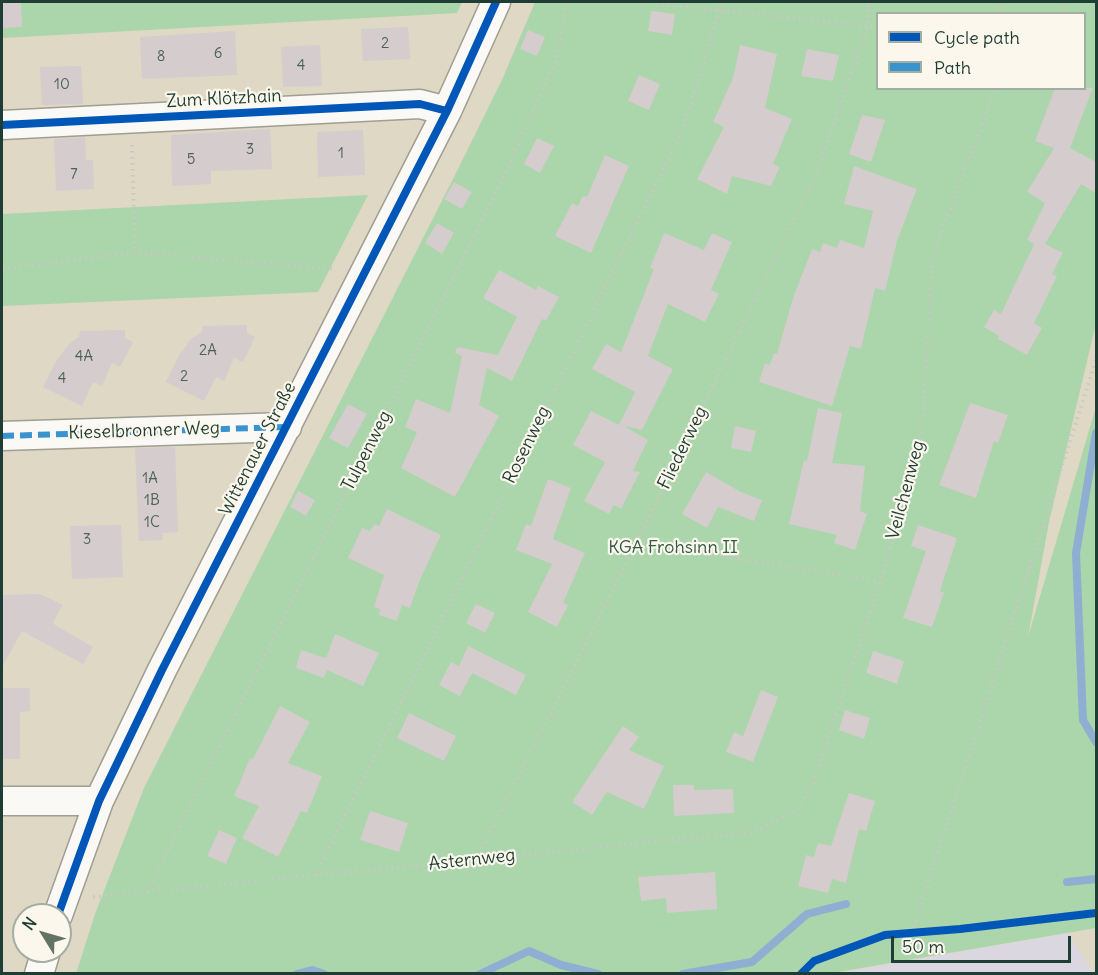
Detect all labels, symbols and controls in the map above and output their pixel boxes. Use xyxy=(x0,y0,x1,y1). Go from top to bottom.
legend xyxy=(876,12,1086,90)
text: Cycle path xyxy=(934,26,1020,49)
house number: 2 xyxy=(381,35,389,53)
house number: 6 xyxy=(214,45,222,63)
house number: 8 xyxy=(157,48,165,66)
text: Path xyxy=(934,56,971,79)
house number: 4 xyxy=(297,57,305,75)
house number: 10 xyxy=(54,76,70,94)
street label: Zum Klötzhain xyxy=(166,85,282,113)
house number: 3 xyxy=(246,141,254,159)
house number: 1 xyxy=(338,145,344,163)
house number: 5 xyxy=(187,151,195,169)
house number: 7 xyxy=(70,166,78,184)
house number: 2A xyxy=(199,342,217,360)
house number: 4A xyxy=(75,348,93,366)
house number: 2 xyxy=(180,368,188,386)
house number: 4 xyxy=(58,370,66,388)
street label: Wittenauer Straße xyxy=(215,379,301,519)
street label: Rosenweg xyxy=(499,403,555,487)
street label: Fliederweg xyxy=(654,403,712,493)
street label: Tulpenweg xyxy=(338,407,396,495)
street label: Kieselbronner Weg xyxy=(68,418,220,444)
street label: Veilchenweg xyxy=(882,438,930,542)
house number: 1A xyxy=(142,470,158,488)
house number: 1B xyxy=(144,492,160,510)
house number: 1C xyxy=(144,514,160,532)
house number: 3 xyxy=(83,531,91,549)
park label: KGA Frohsinn II xyxy=(608,537,738,559)
street label: Asternweg xyxy=(428,845,516,875)
north arrow xyxy=(12,903,72,963)
text: N xyxy=(18,913,41,934)
scale bar xyxy=(894,924,1074,962)
text: 50 m xyxy=(902,935,944,958)

